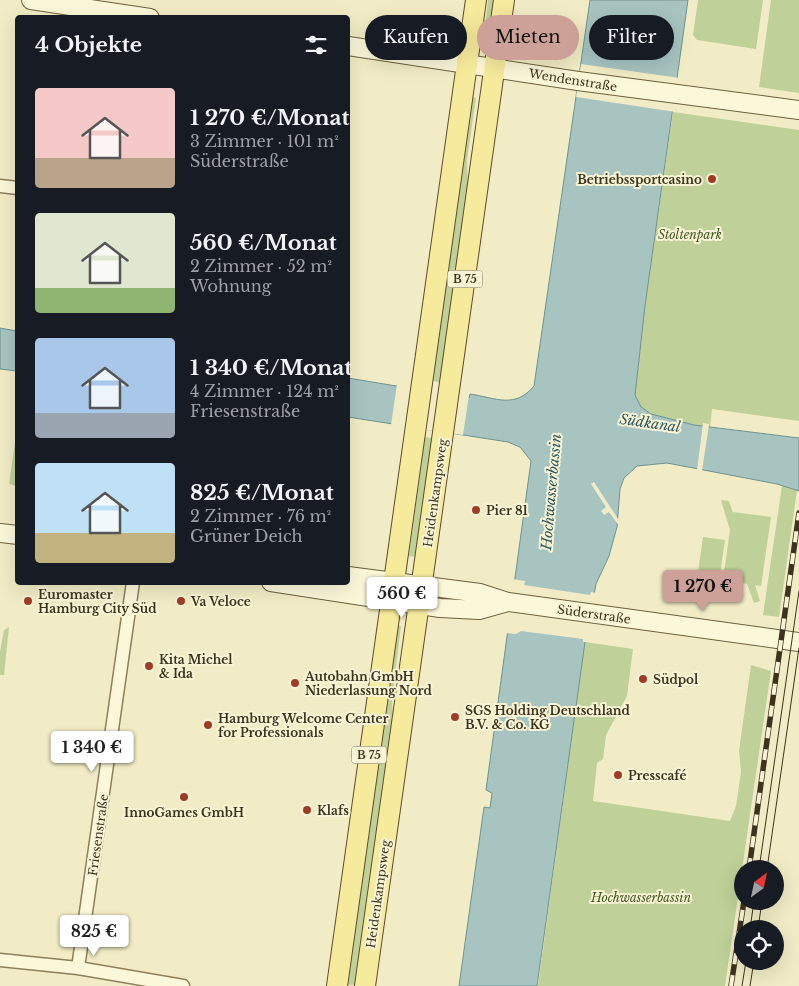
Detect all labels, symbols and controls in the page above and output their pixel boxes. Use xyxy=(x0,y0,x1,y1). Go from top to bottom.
chip: Kaufen xyxy=(365,15,467,60)
chip: Mieten xyxy=(477,15,579,60)
chip: Filter xyxy=(589,15,674,60)
icon: filters xyxy=(302,31,330,59)
text: 4 Objekte xyxy=(35,32,142,58)
street label: Wendenstraße xyxy=(527,65,618,94)
text: 1 270 €/Monat xyxy=(190,105,349,131)
icon: home xyxy=(75,108,135,168)
text: 3 Zimmer · 101 m² xyxy=(190,131,339,151)
text: Süderstraße xyxy=(190,151,289,171)
place label: Betriebssportcasino xyxy=(577,172,702,187)
marker: Betriebssportcasino xyxy=(706,173,718,185)
park label: Stoltenpark xyxy=(658,227,722,242)
text: 560 €/Monat xyxy=(190,230,337,256)
icon: home xyxy=(75,233,135,293)
text: 2 Zimmer · 52 m² xyxy=(190,256,332,276)
road number: B 75 xyxy=(448,270,482,288)
text: Wohnung xyxy=(190,276,271,296)
text: 1 340 €/Monat xyxy=(190,355,352,381)
icon: home xyxy=(75,358,135,418)
text: 4 Zimmer · 124 m² xyxy=(190,381,339,401)
text: Friesenstraße xyxy=(190,401,300,421)
water label: Südkanal xyxy=(618,410,682,436)
water label: Hochwasserbassin xyxy=(537,433,565,552)
street label: Heidenkampsweg xyxy=(420,437,450,548)
text: 825 €/Monat xyxy=(190,480,334,506)
icon: home xyxy=(75,483,135,543)
place label: Pier 81 xyxy=(486,503,528,518)
marker: Pier 81 xyxy=(470,504,482,516)
text: 2 Zimmer · 76 m² xyxy=(190,506,331,526)
text: Grüner Deich xyxy=(190,526,303,546)
pin: 1 270 € xyxy=(657,570,749,612)
pin: 560 € xyxy=(367,576,437,619)
text: 1 270 € xyxy=(674,576,732,596)
text: 560 € xyxy=(378,583,426,603)
place label: Euromaster Hamburg City Süd xyxy=(38,587,157,616)
place label: Va Veloce xyxy=(190,594,251,609)
marker: Euromaster Hamburg City Süd xyxy=(22,595,34,607)
marker: Va Veloce xyxy=(175,595,187,607)
street label: Süderstraße xyxy=(556,601,632,627)
place label: Kita Michel & Ida xyxy=(159,652,233,681)
marker: Kita Michel & Ida xyxy=(143,660,155,672)
place label: Autobahn GmbH Niederlassung Nord xyxy=(304,669,433,698)
place label: Südpol xyxy=(653,672,699,687)
marker: Südpol xyxy=(637,673,649,685)
marker: Autobahn GmbH Niederlassung Nord xyxy=(289,677,301,689)
place label: SGS Holding Deutschland B.V. & Co. KG xyxy=(465,703,631,732)
place label: Hamburg Welcome Center for Professionals xyxy=(218,711,388,740)
marker: SGS Holding Deutschland B.V. & Co. KG xyxy=(449,711,461,723)
marker: Hamburg Welcome Center for Professionals xyxy=(202,719,214,731)
pin: 1 340 € xyxy=(46,730,138,773)
text: 1 340 € xyxy=(62,737,122,757)
road number: B 75 xyxy=(352,746,386,764)
place label: Presscafé xyxy=(628,768,687,783)
marker: Presscafé xyxy=(612,769,624,781)
marker: InnoGames GmbH xyxy=(178,791,190,803)
street label: Friesenstraße xyxy=(85,793,111,877)
place label: Klafs xyxy=(317,803,349,818)
marker: Klafs xyxy=(301,804,313,816)
place label: InnoGames GmbH xyxy=(124,805,244,820)
street label: Heidenkampsweg xyxy=(363,838,393,949)
north arrow xyxy=(734,860,784,910)
map controls xyxy=(734,860,784,970)
park label: Hochwasserbassin xyxy=(590,890,691,905)
pin: 825 € xyxy=(59,914,129,957)
button: locate xyxy=(734,920,784,970)
text: 825 € xyxy=(71,921,117,941)

